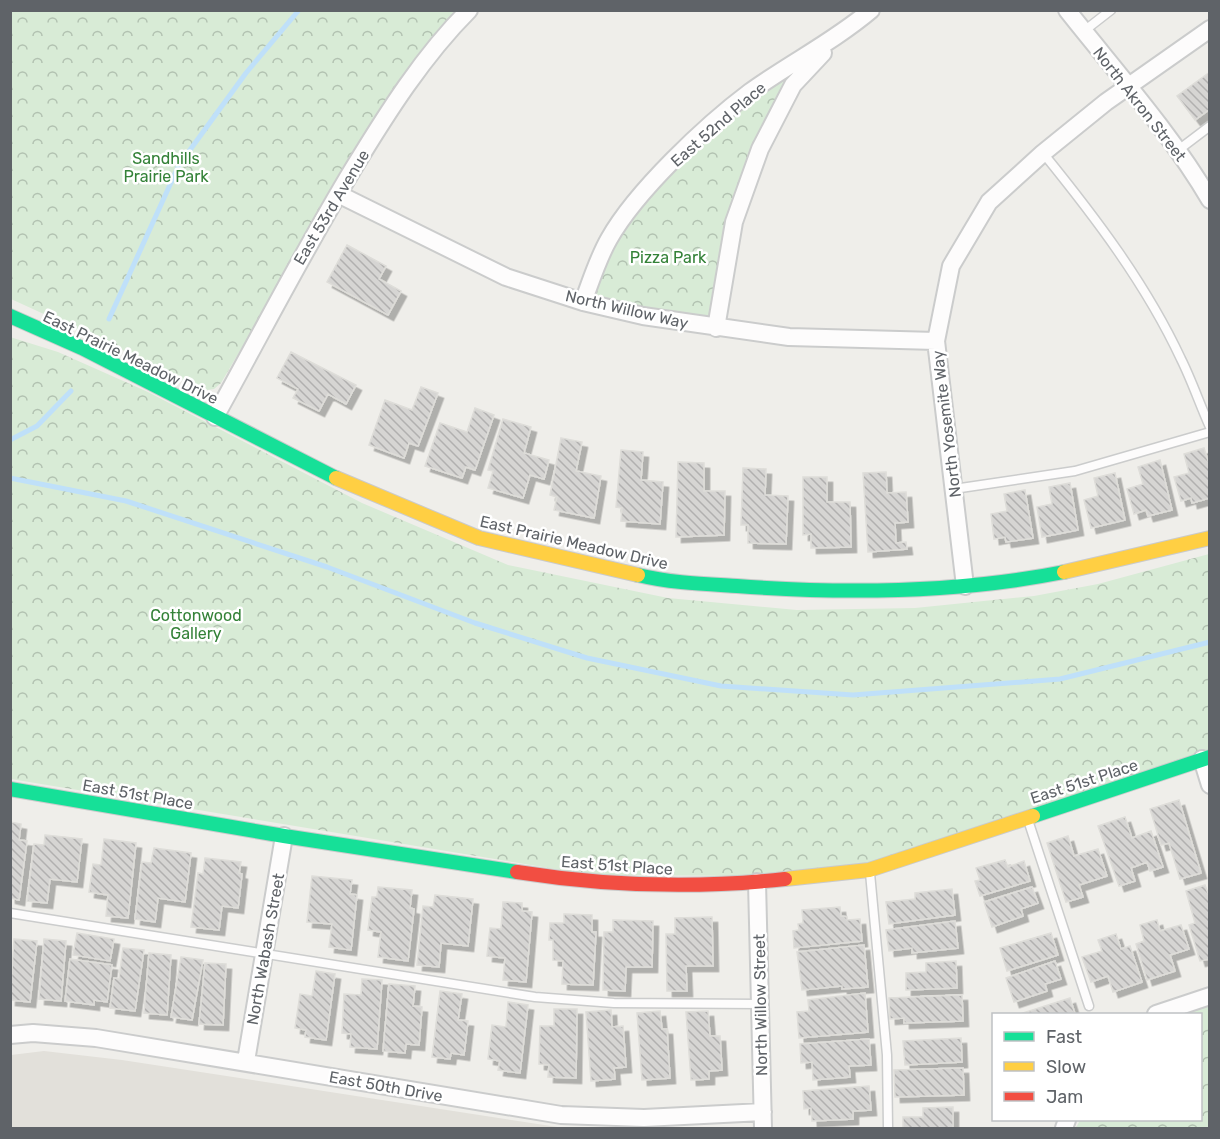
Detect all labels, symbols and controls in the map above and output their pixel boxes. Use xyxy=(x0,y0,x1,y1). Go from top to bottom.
street label: North Akron Street xyxy=(1089,43,1190,165)
street label: East 52nd Place xyxy=(667,78,770,171)
street label: East 53rd Avenue xyxy=(290,146,373,268)
park label: Sandhills Prairie Park xyxy=(123,149,209,186)
park label: Pizza Park xyxy=(630,248,707,267)
street label: North Willow Way xyxy=(564,286,690,333)
street label: East Prairie Meadow Drive xyxy=(40,307,221,408)
street label: North Yosemite Way xyxy=(928,349,965,499)
street label: East Prairie Meadow Drive xyxy=(478,512,670,573)
park label: Cottonwood Gallery xyxy=(150,606,242,643)
street label: East 51st Place xyxy=(1028,755,1140,808)
street label: East 51st Place xyxy=(81,775,195,814)
street label: East 51st Place xyxy=(560,852,674,879)
street label: North Wabash Street xyxy=(243,872,288,1026)
street label: North Willow Street xyxy=(750,934,771,1076)
legend xyxy=(992,1013,1202,1121)
text: Fast xyxy=(1046,1026,1082,1048)
text: Slow xyxy=(1046,1056,1086,1078)
street label: East 50th Drive xyxy=(328,1067,444,1106)
text: Jam xyxy=(1046,1086,1083,1108)

